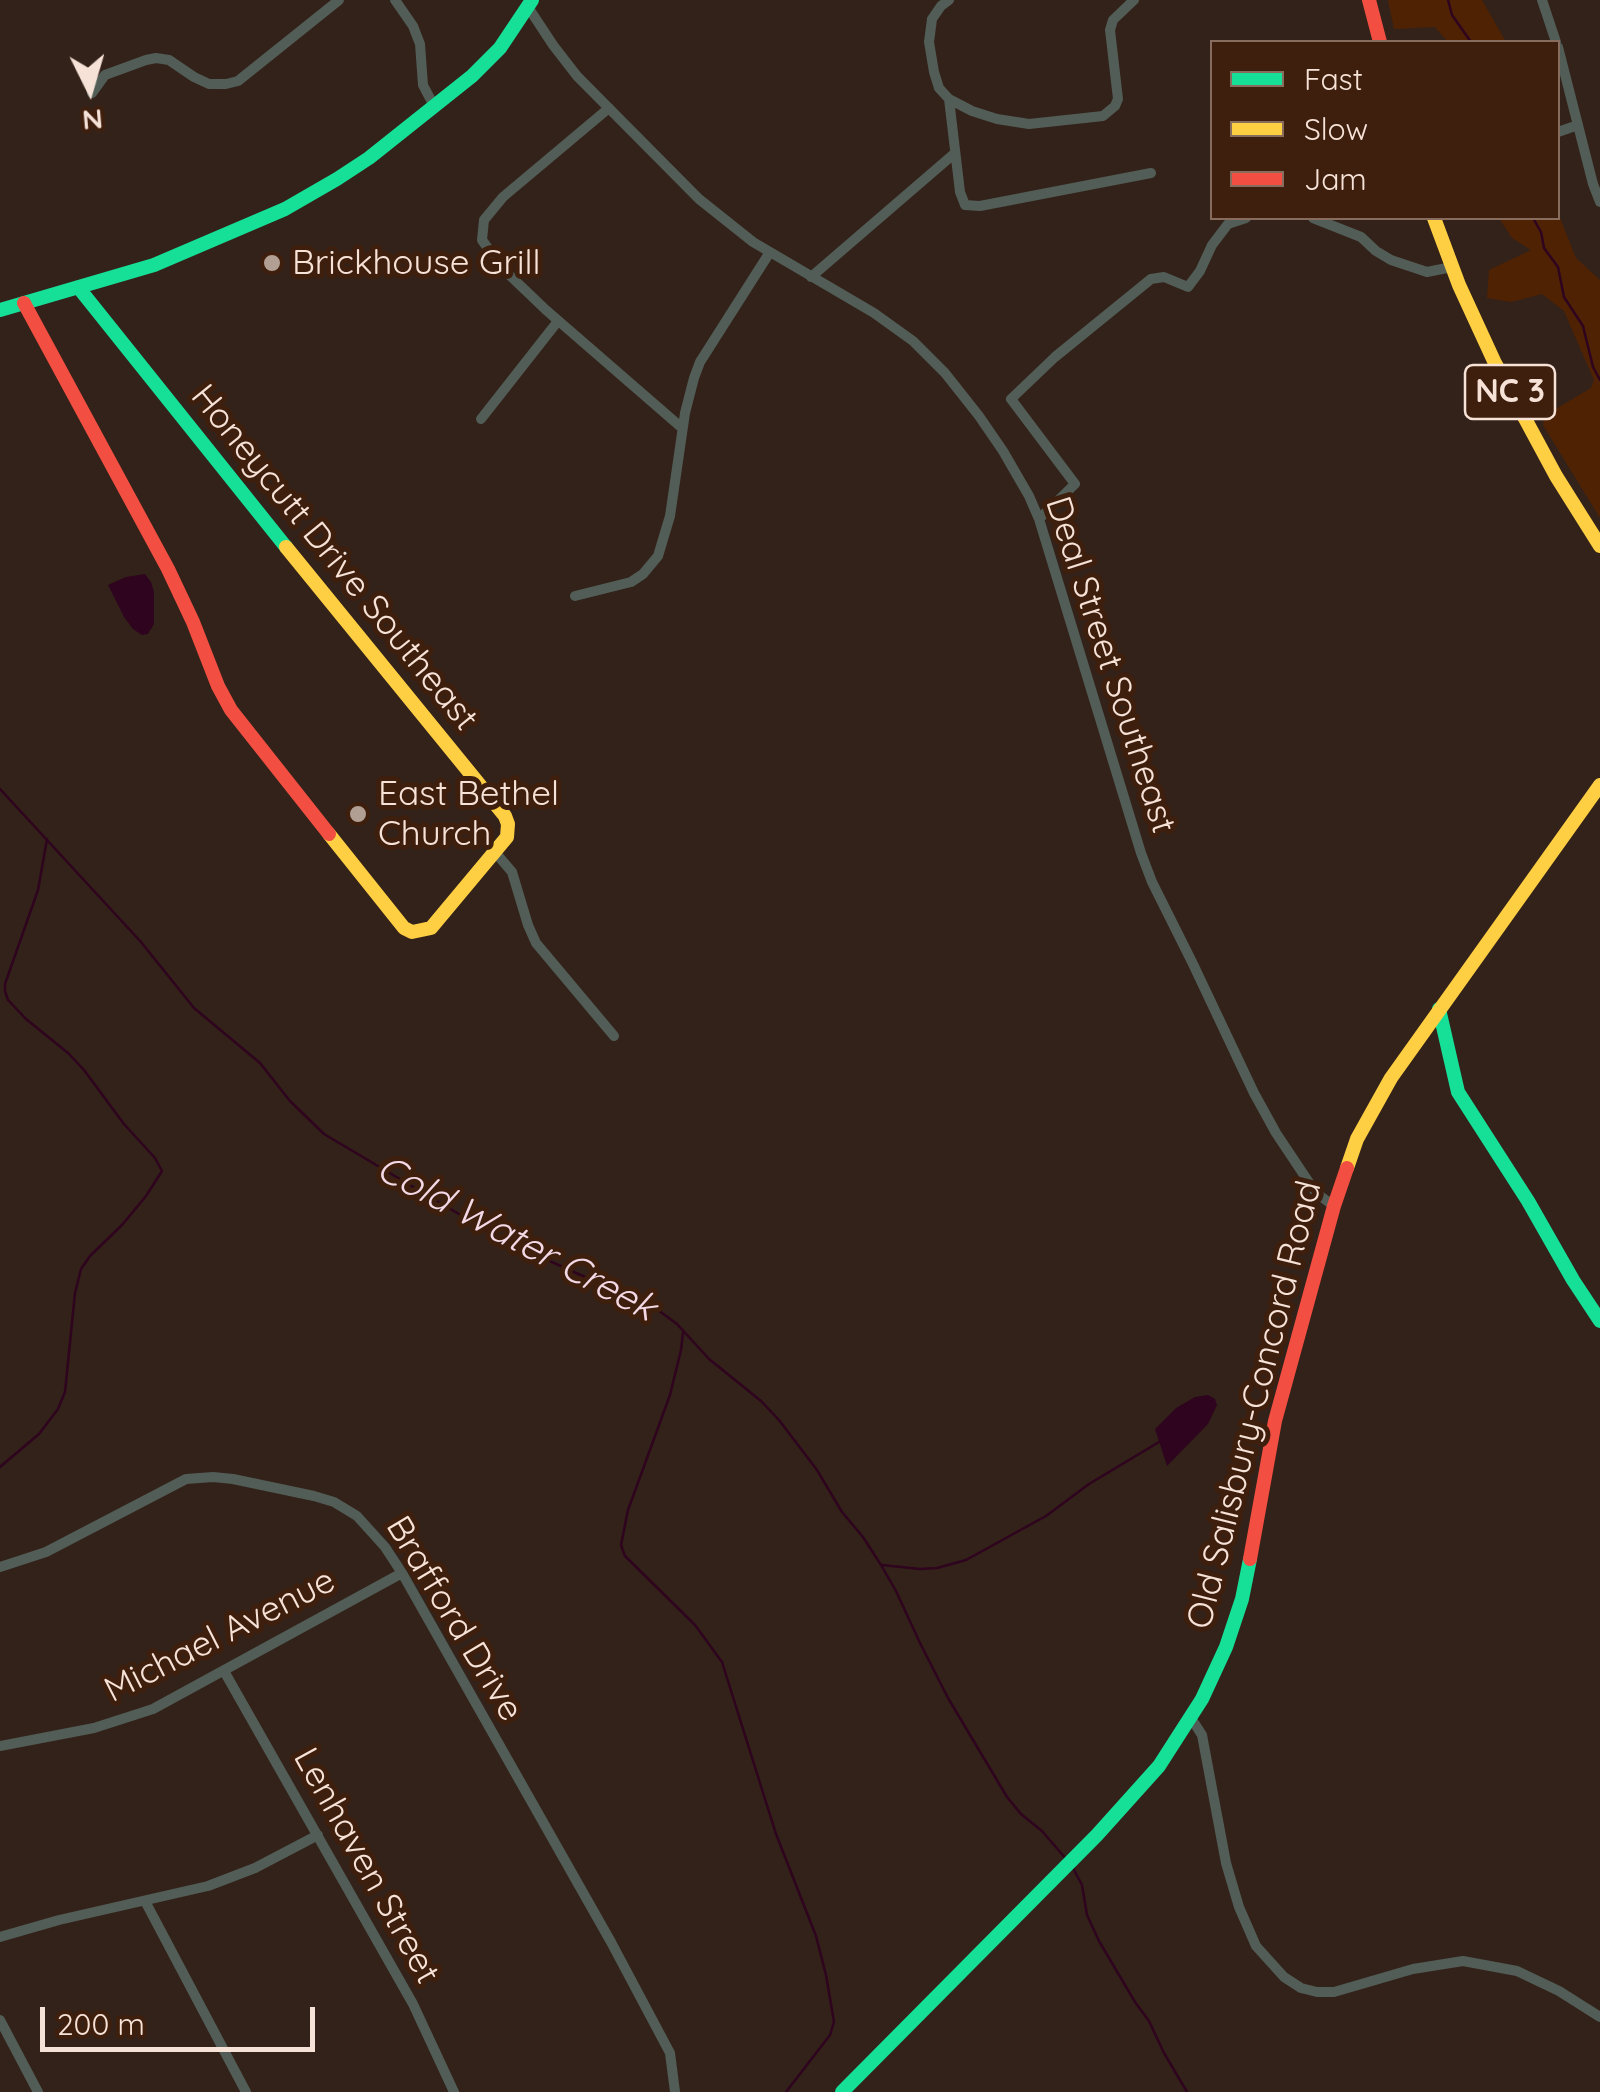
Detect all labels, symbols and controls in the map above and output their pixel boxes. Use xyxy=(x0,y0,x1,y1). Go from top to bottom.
north arrow xyxy=(40,40,140,140)
legend xyxy=(1210,40,1560,220)
text: Fast xyxy=(1304,60,1363,98)
text: N xyxy=(81,102,104,139)
text: Slow xyxy=(1304,110,1368,148)
text: Jam xyxy=(1304,160,1367,198)
place label: Brickhouse Grill xyxy=(292,242,540,284)
marker: Brickhouse Grill xyxy=(261,252,283,274)
road number: NC 3 xyxy=(1465,365,1555,419)
street label: Honeycutt Drive Southeast xyxy=(181,377,487,739)
street label: Deal Street Southeast xyxy=(1036,491,1184,839)
place label: East Bethel Church xyxy=(378,773,559,855)
marker: East Bethel Church xyxy=(347,803,369,825)
water label: Cold Water Creek xyxy=(368,1146,664,1332)
street label: Old Salisbury-Concord Road xyxy=(1179,1177,1331,1633)
street label: Brafford Drive xyxy=(376,1509,532,1729)
street label: Michael Avenue xyxy=(98,1560,342,1712)
street label: Lenhaven Street xyxy=(284,1741,448,1991)
scale bar xyxy=(45,1987,320,2049)
text: 200 m xyxy=(57,2005,145,2043)

